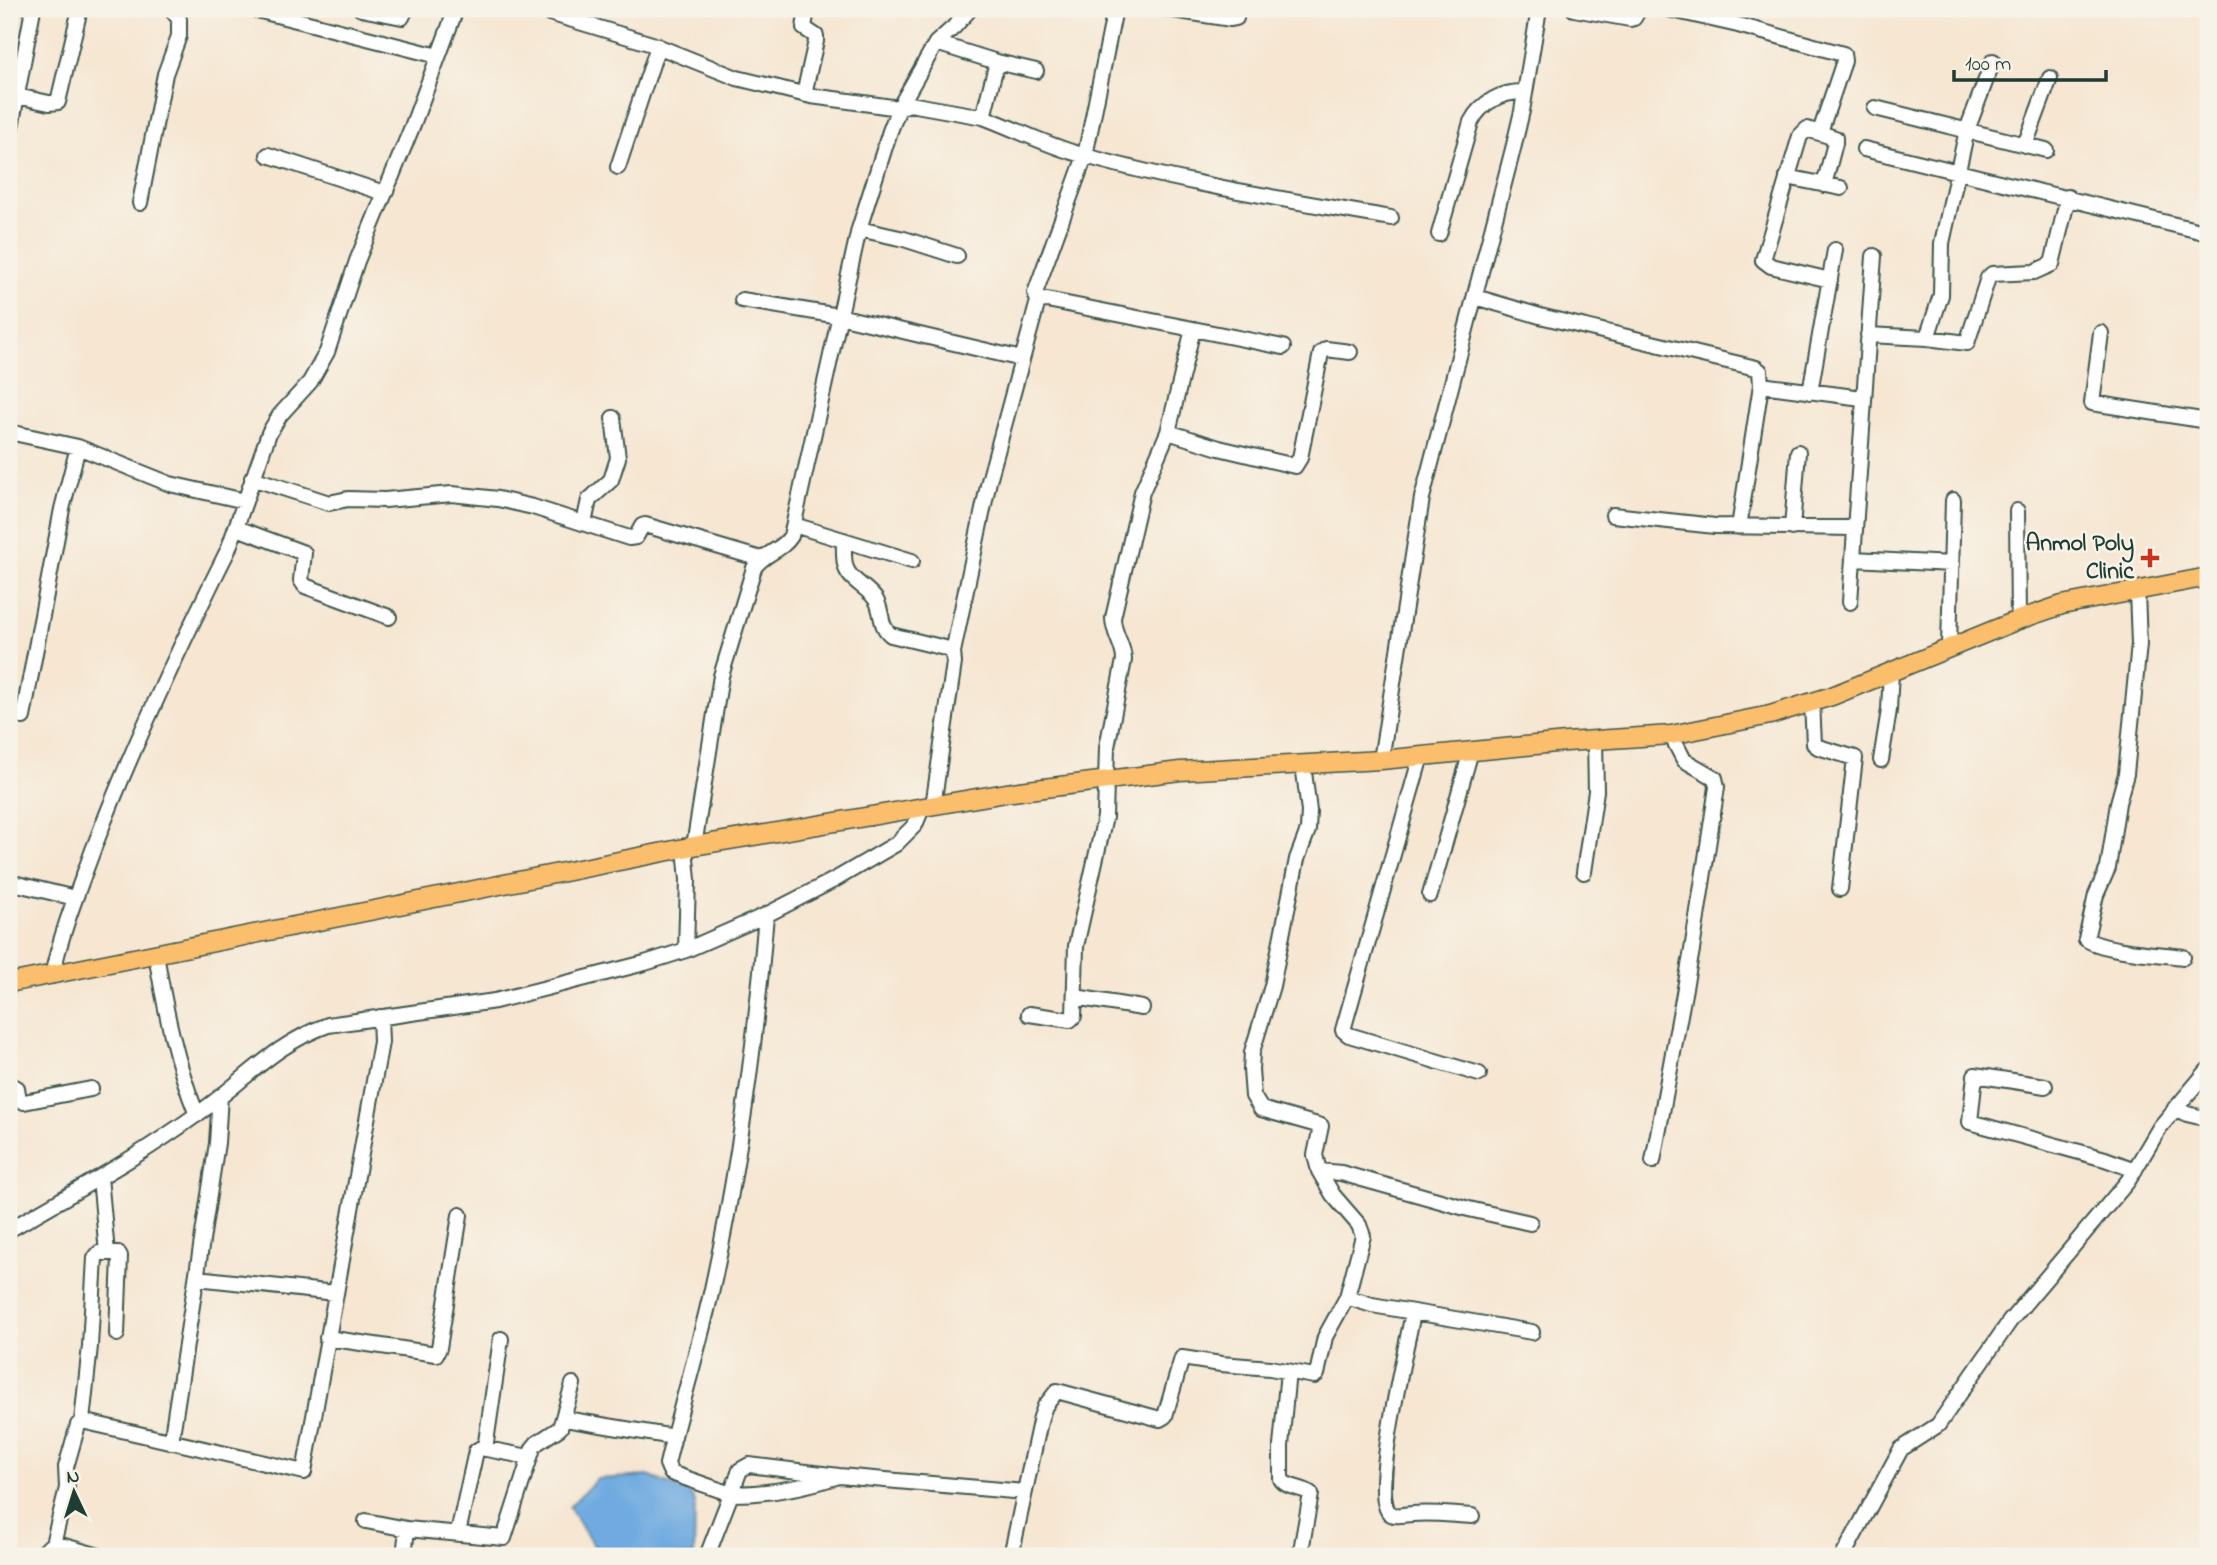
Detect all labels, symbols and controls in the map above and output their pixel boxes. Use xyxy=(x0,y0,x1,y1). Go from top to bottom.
scale bar xyxy=(1954,38,2107,82)
text: 100 m xyxy=(1965,50,2011,80)
place label: Anmol Poly Clinic xyxy=(2025,527,2135,590)
marker: Anmol Poly Clinic xyxy=(2140,548,2160,568)
north arrow xyxy=(38,1456,108,1526)
text: N xyxy=(66,1464,81,1491)

